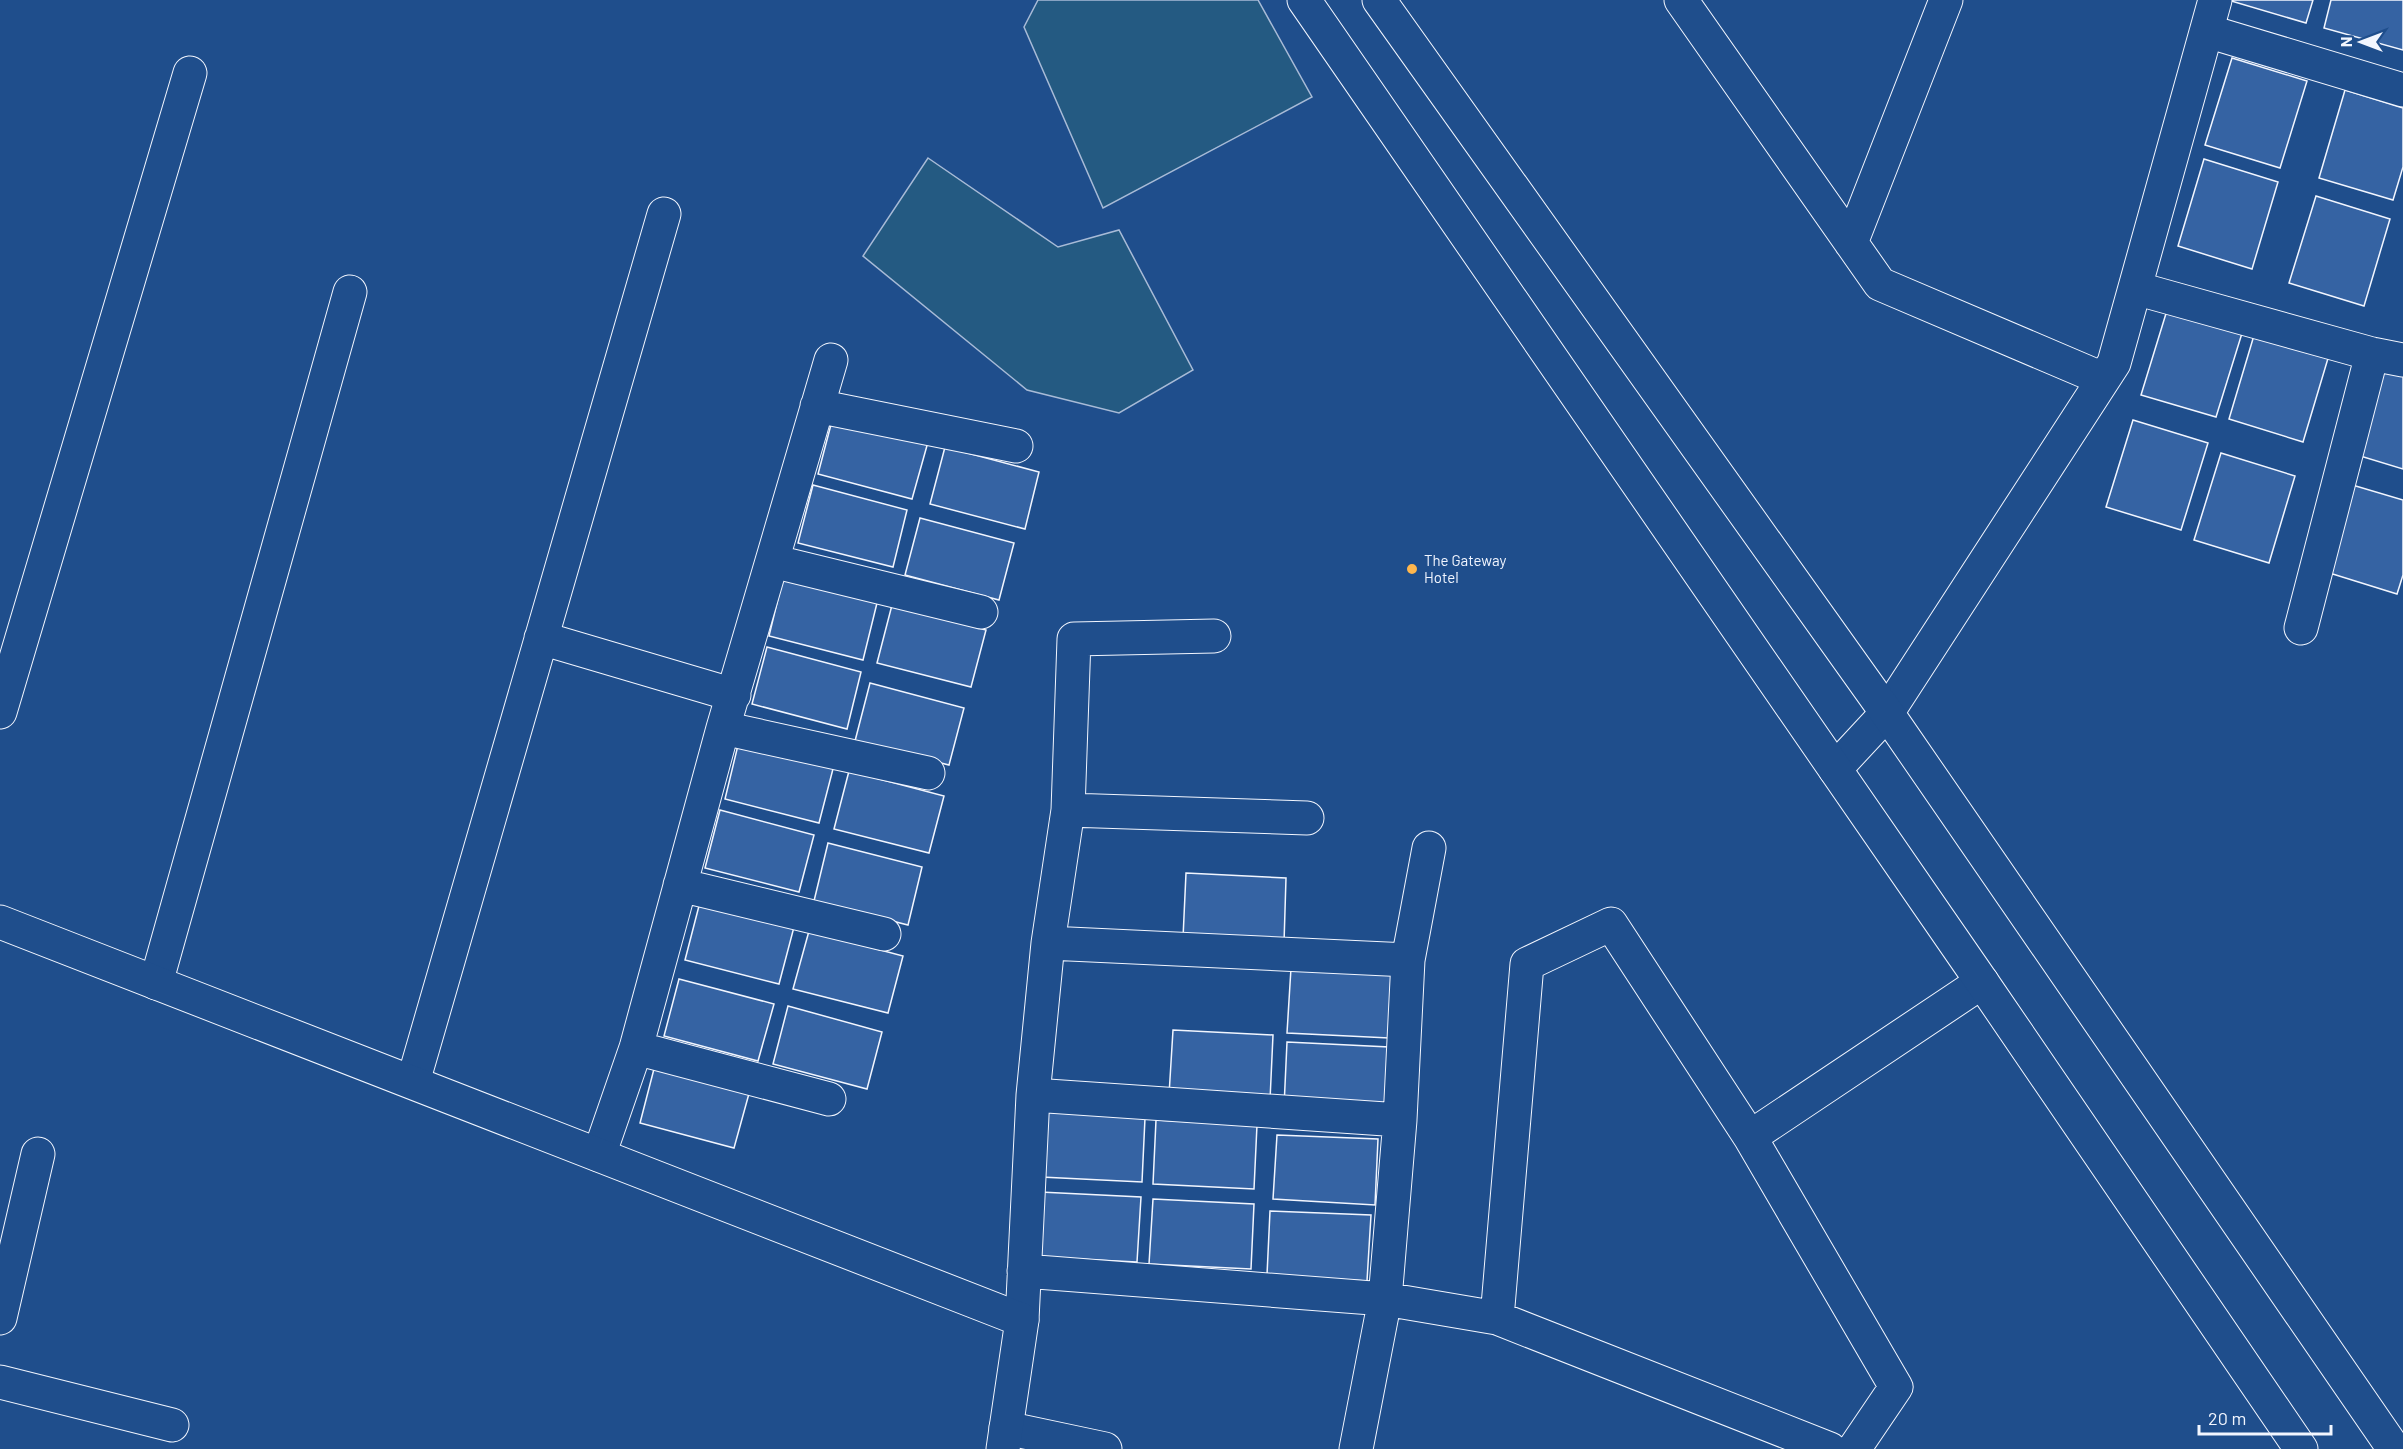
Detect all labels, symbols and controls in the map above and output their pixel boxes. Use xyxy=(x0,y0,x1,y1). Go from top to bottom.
north arrow xyxy=(2331,12,2391,72)
text: N xyxy=(2336,37,2355,47)
place label: The Gateway Hotel xyxy=(1424,551,1506,586)
marker: The Gateway Hotel xyxy=(1405,562,1419,576)
scale bar xyxy=(2199,1398,2331,1436)
text: 20 m xyxy=(2208,1407,2246,1429)

